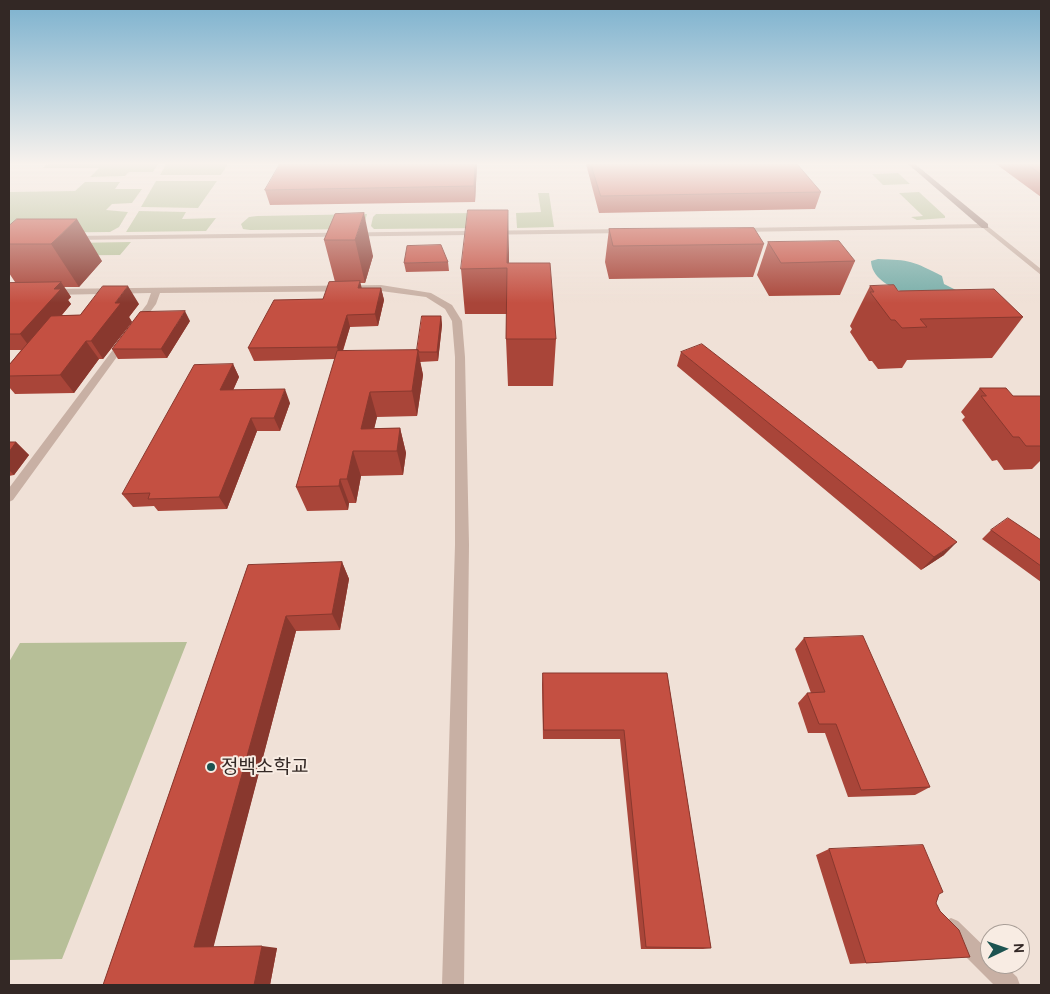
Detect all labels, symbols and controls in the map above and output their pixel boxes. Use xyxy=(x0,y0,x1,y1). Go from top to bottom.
place label: 정백소학교 xyxy=(221,756,308,778)
marker: 정백소학교 xyxy=(205,761,217,773)
north arrow xyxy=(980,924,1030,974)
text: N xyxy=(1010,943,1028,954)

